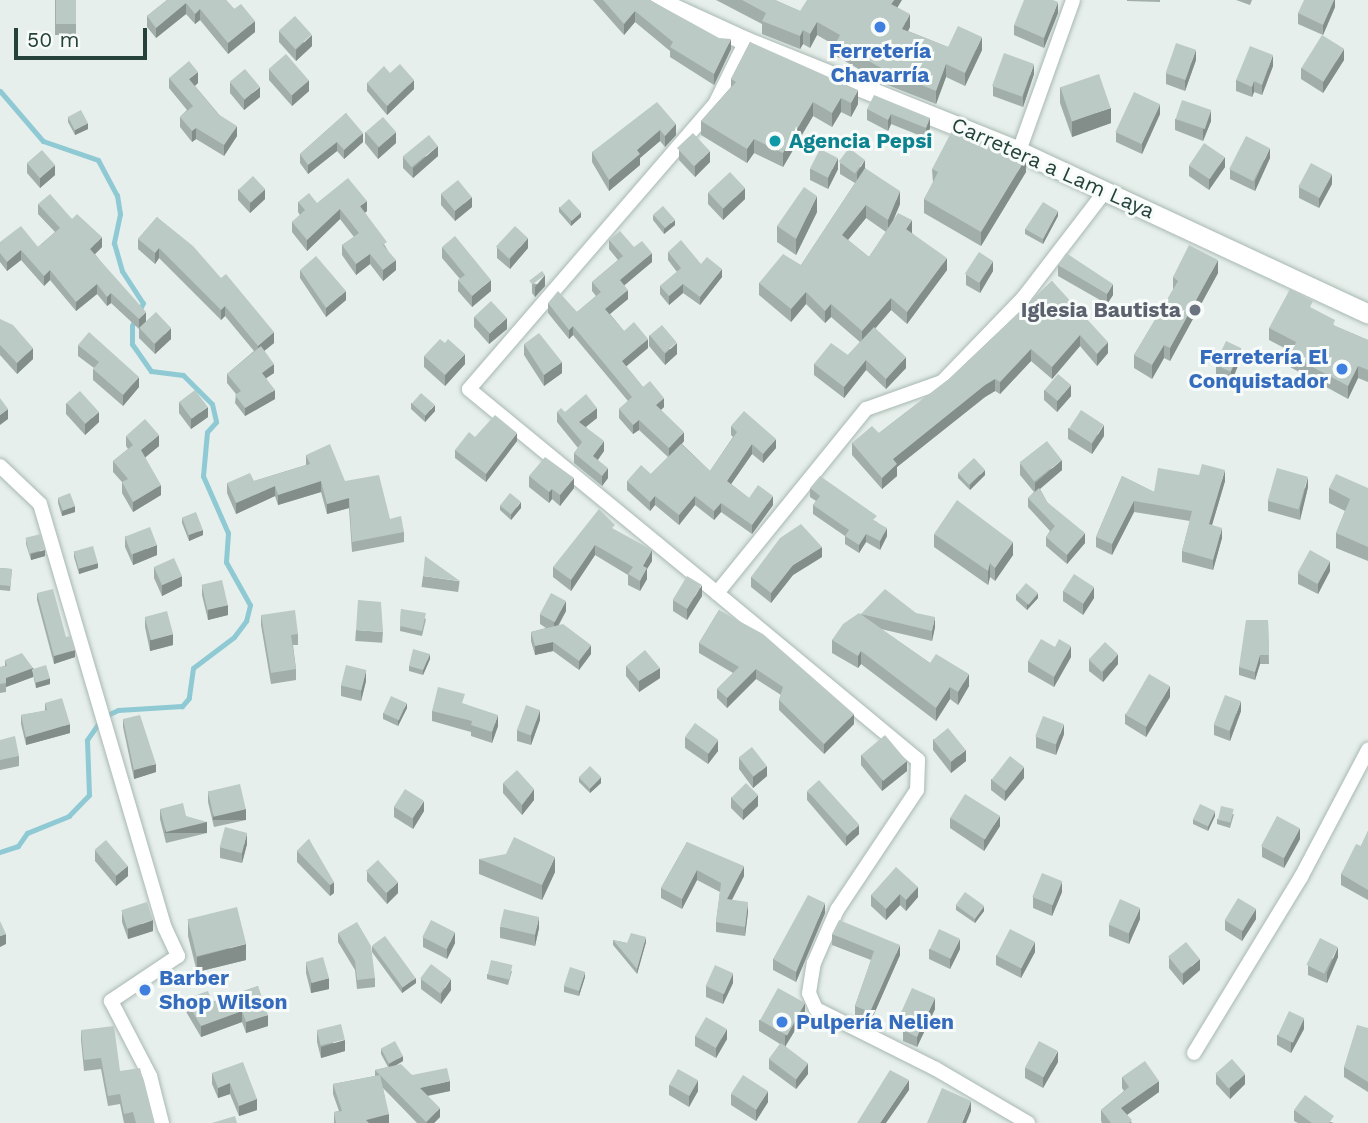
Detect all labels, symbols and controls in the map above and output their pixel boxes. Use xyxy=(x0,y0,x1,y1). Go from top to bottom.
scale bar xyxy=(18,14,150,58)
marker: Ferretería Chavarría xyxy=(872,19,888,35)
text: 50 m xyxy=(27,27,79,52)
place label: Ferretería Chavarría xyxy=(829,38,931,88)
street label: Carretera a Lam Laya xyxy=(947,112,1159,224)
place label: Agencia Pepsi xyxy=(789,128,933,154)
marker: Agencia Pepsi xyxy=(767,133,783,149)
place label: Iglesia Bautista xyxy=(1021,297,1181,323)
marker: Iglesia Bautista xyxy=(1187,302,1203,318)
place label: Ferretería El Conquistador xyxy=(1188,344,1328,394)
marker: Ferretería El Conquistador xyxy=(1334,361,1350,377)
place label: Barber Shop Wilson xyxy=(159,965,288,1015)
marker: Barber Shop Wilson xyxy=(137,982,153,998)
place label: Pulpería Nelien xyxy=(796,1009,954,1035)
marker: Pulpería Nelien xyxy=(774,1014,790,1030)

